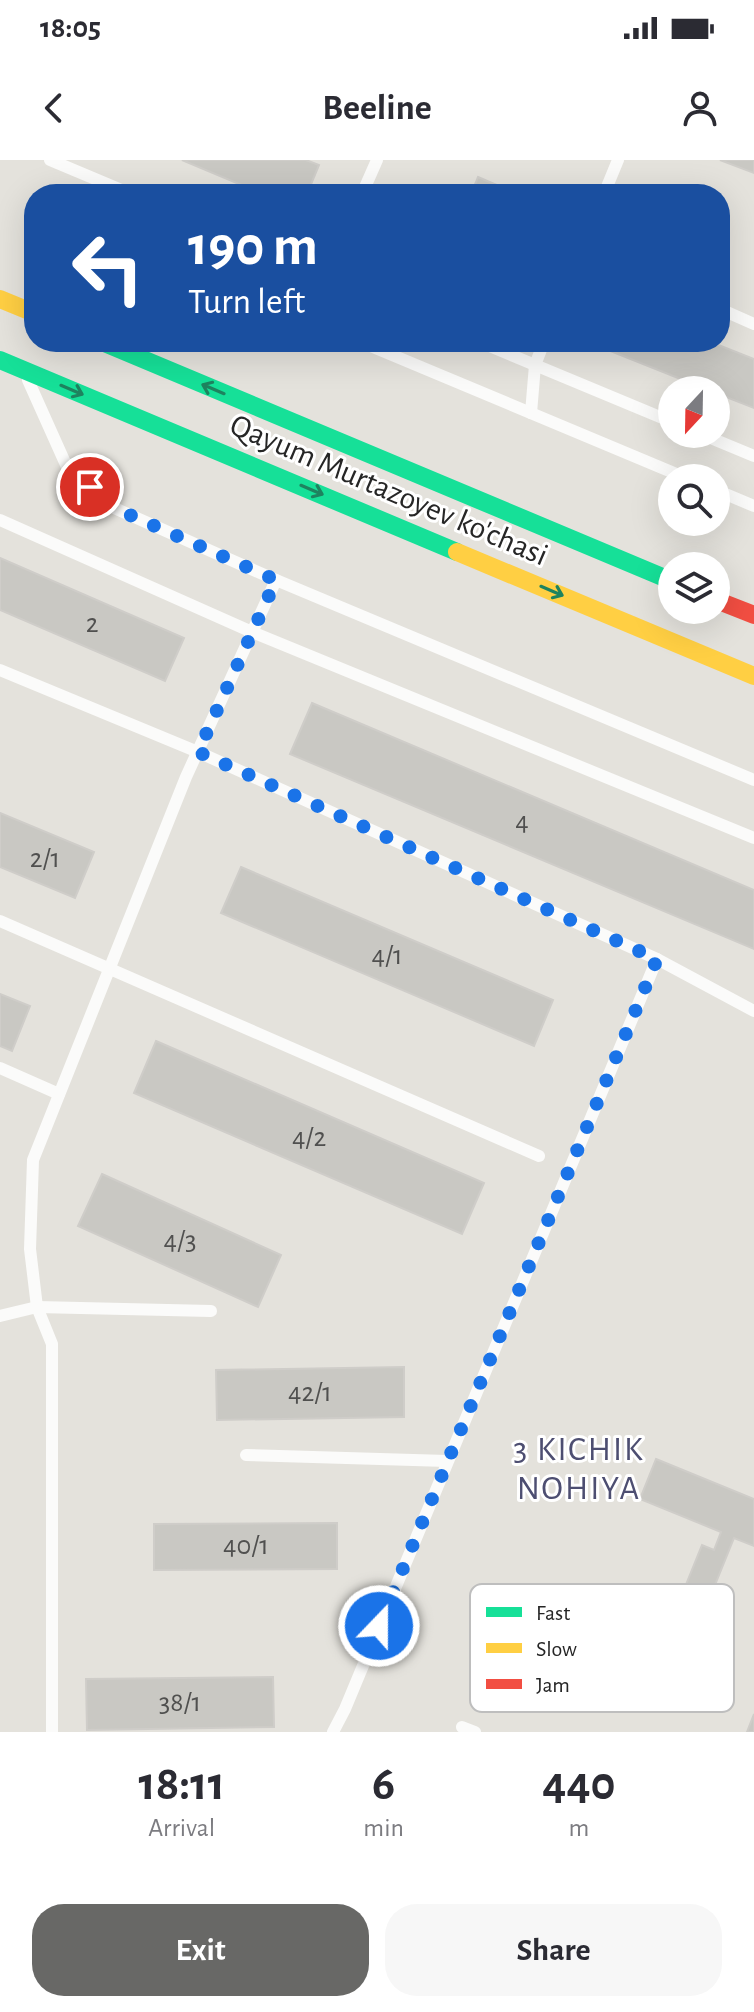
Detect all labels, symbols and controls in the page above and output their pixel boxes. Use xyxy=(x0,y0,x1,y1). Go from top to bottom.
text: 18:05 xyxy=(40,13,101,43)
icon: back xyxy=(32,86,76,130)
icon: person xyxy=(678,86,722,130)
text: Beeline xyxy=(322,90,432,126)
icon: left xyxy=(56,216,160,320)
text: 190 m xyxy=(188,219,318,275)
text: Turn left xyxy=(188,284,305,320)
north arrow xyxy=(658,376,730,448)
map controls xyxy=(658,376,730,624)
one-way arrow xyxy=(201,380,226,395)
one-way arrow xyxy=(59,383,84,398)
street label: Qayum Murtazoyev ko'chasi xyxy=(226,409,552,571)
pin xyxy=(56,453,124,521)
button: search xyxy=(658,464,730,536)
icon: arrive xyxy=(68,465,112,509)
one-way arrow xyxy=(299,483,324,498)
button: layers xyxy=(658,552,730,624)
one-way arrow xyxy=(539,584,564,599)
house number: 2 xyxy=(86,610,98,638)
house number: 4 xyxy=(515,808,529,836)
house number: 2/1 xyxy=(30,845,60,873)
house number: 4/1 xyxy=(371,942,403,970)
house number: 4/2 xyxy=(292,1124,326,1152)
house number: 4/3 xyxy=(163,1227,197,1255)
house number: 42/1 xyxy=(288,1379,332,1407)
district label: 3 KICHIK NOHIYA xyxy=(513,1433,645,1506)
house number: 40/1 xyxy=(223,1532,269,1560)
position arrow xyxy=(337,1584,421,1668)
legend xyxy=(470,1584,734,1712)
text: Fast xyxy=(536,1602,570,1624)
text: Slow xyxy=(536,1638,577,1660)
text: Jam xyxy=(536,1674,570,1696)
house number: 38/1 xyxy=(159,1689,201,1717)
text: 18:11 xyxy=(138,1761,225,1809)
text: 6 xyxy=(372,1761,395,1809)
text: 440 xyxy=(542,1761,616,1809)
text: Arrival xyxy=(148,1815,215,1841)
text: min xyxy=(363,1815,404,1841)
text: m xyxy=(569,1815,589,1841)
button: Exit xyxy=(32,1904,369,1996)
button: Share xyxy=(385,1904,722,1996)

